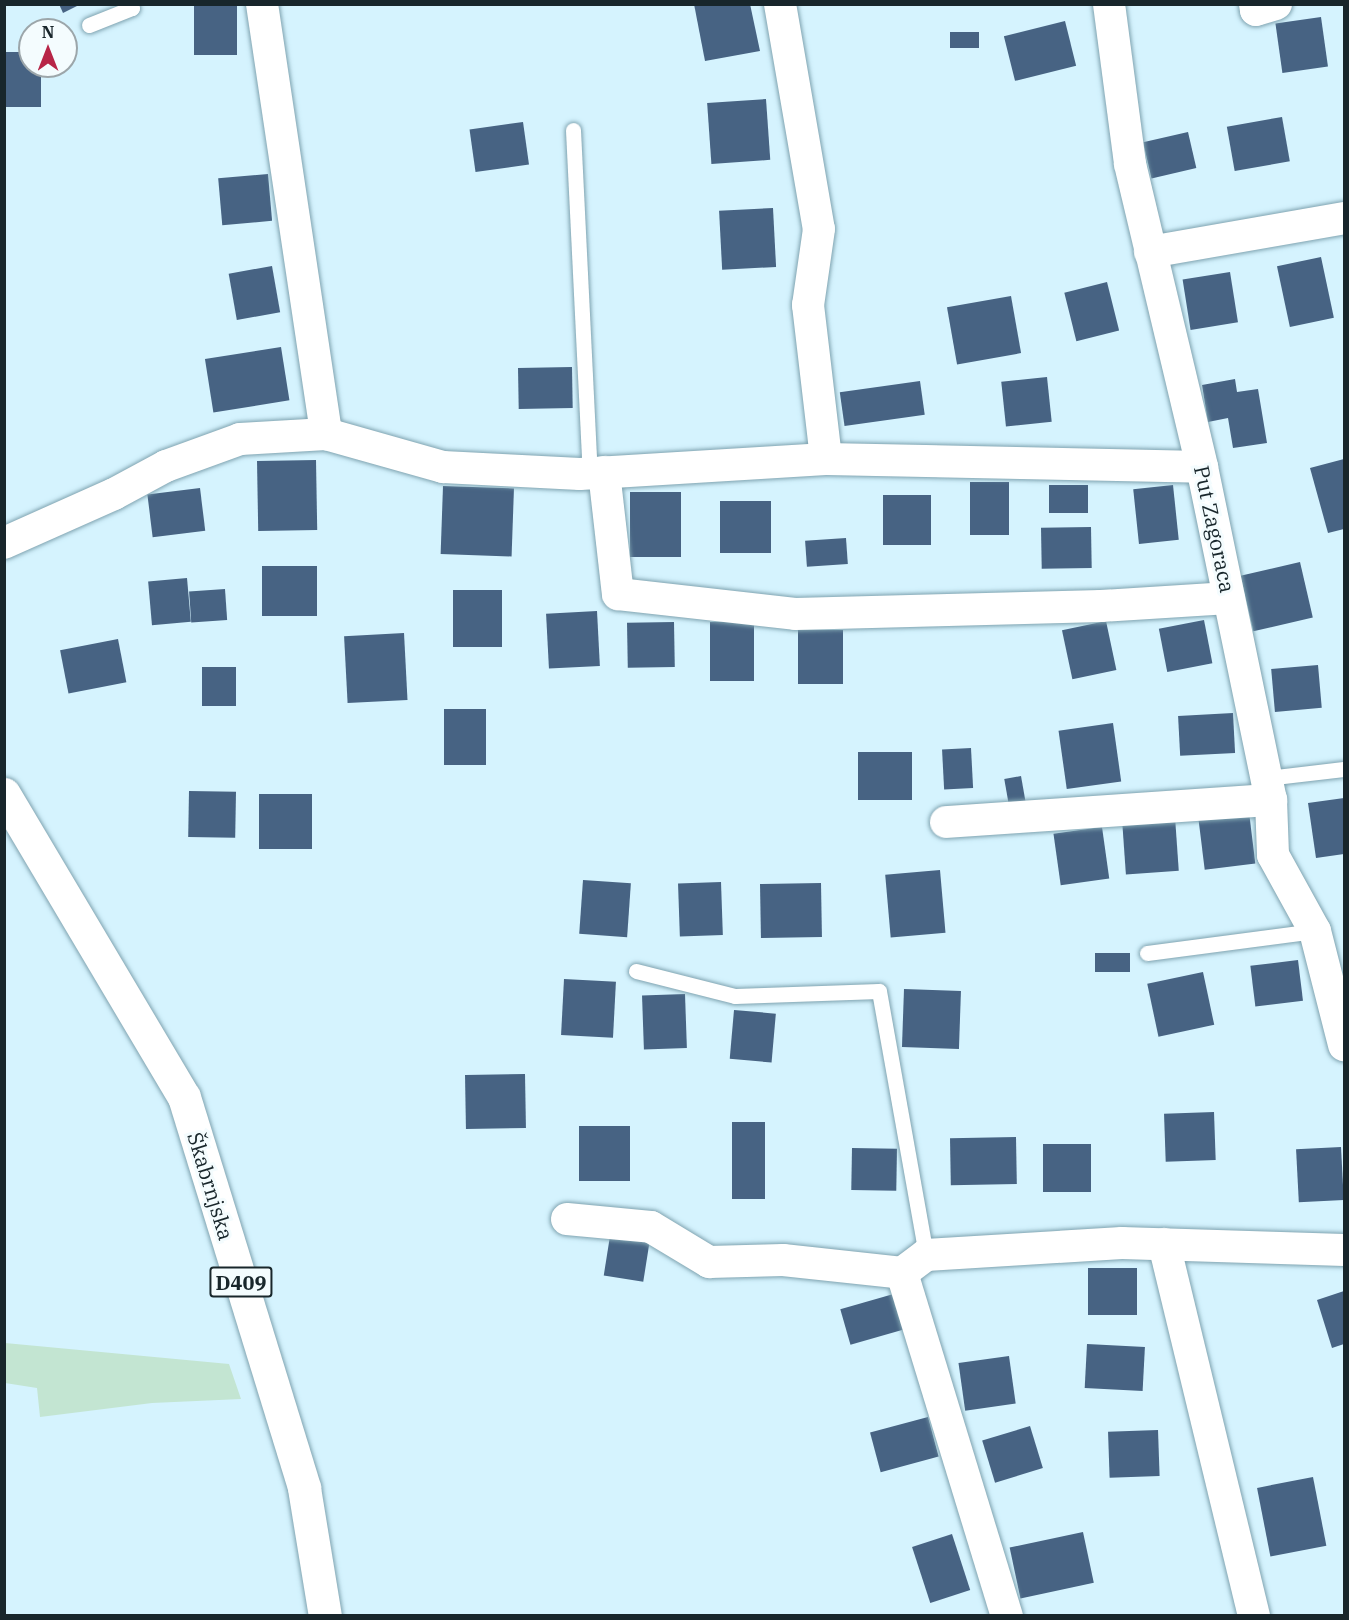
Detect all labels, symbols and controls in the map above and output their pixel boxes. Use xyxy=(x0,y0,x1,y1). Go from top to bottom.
north arrow xyxy=(18,18,78,78)
text: N xyxy=(42,22,54,42)
street label: Put Zagoraca xyxy=(1189,463,1241,595)
street label: Škabrnjska xyxy=(183,1129,239,1243)
road number: D409 xyxy=(208,1265,274,1299)

